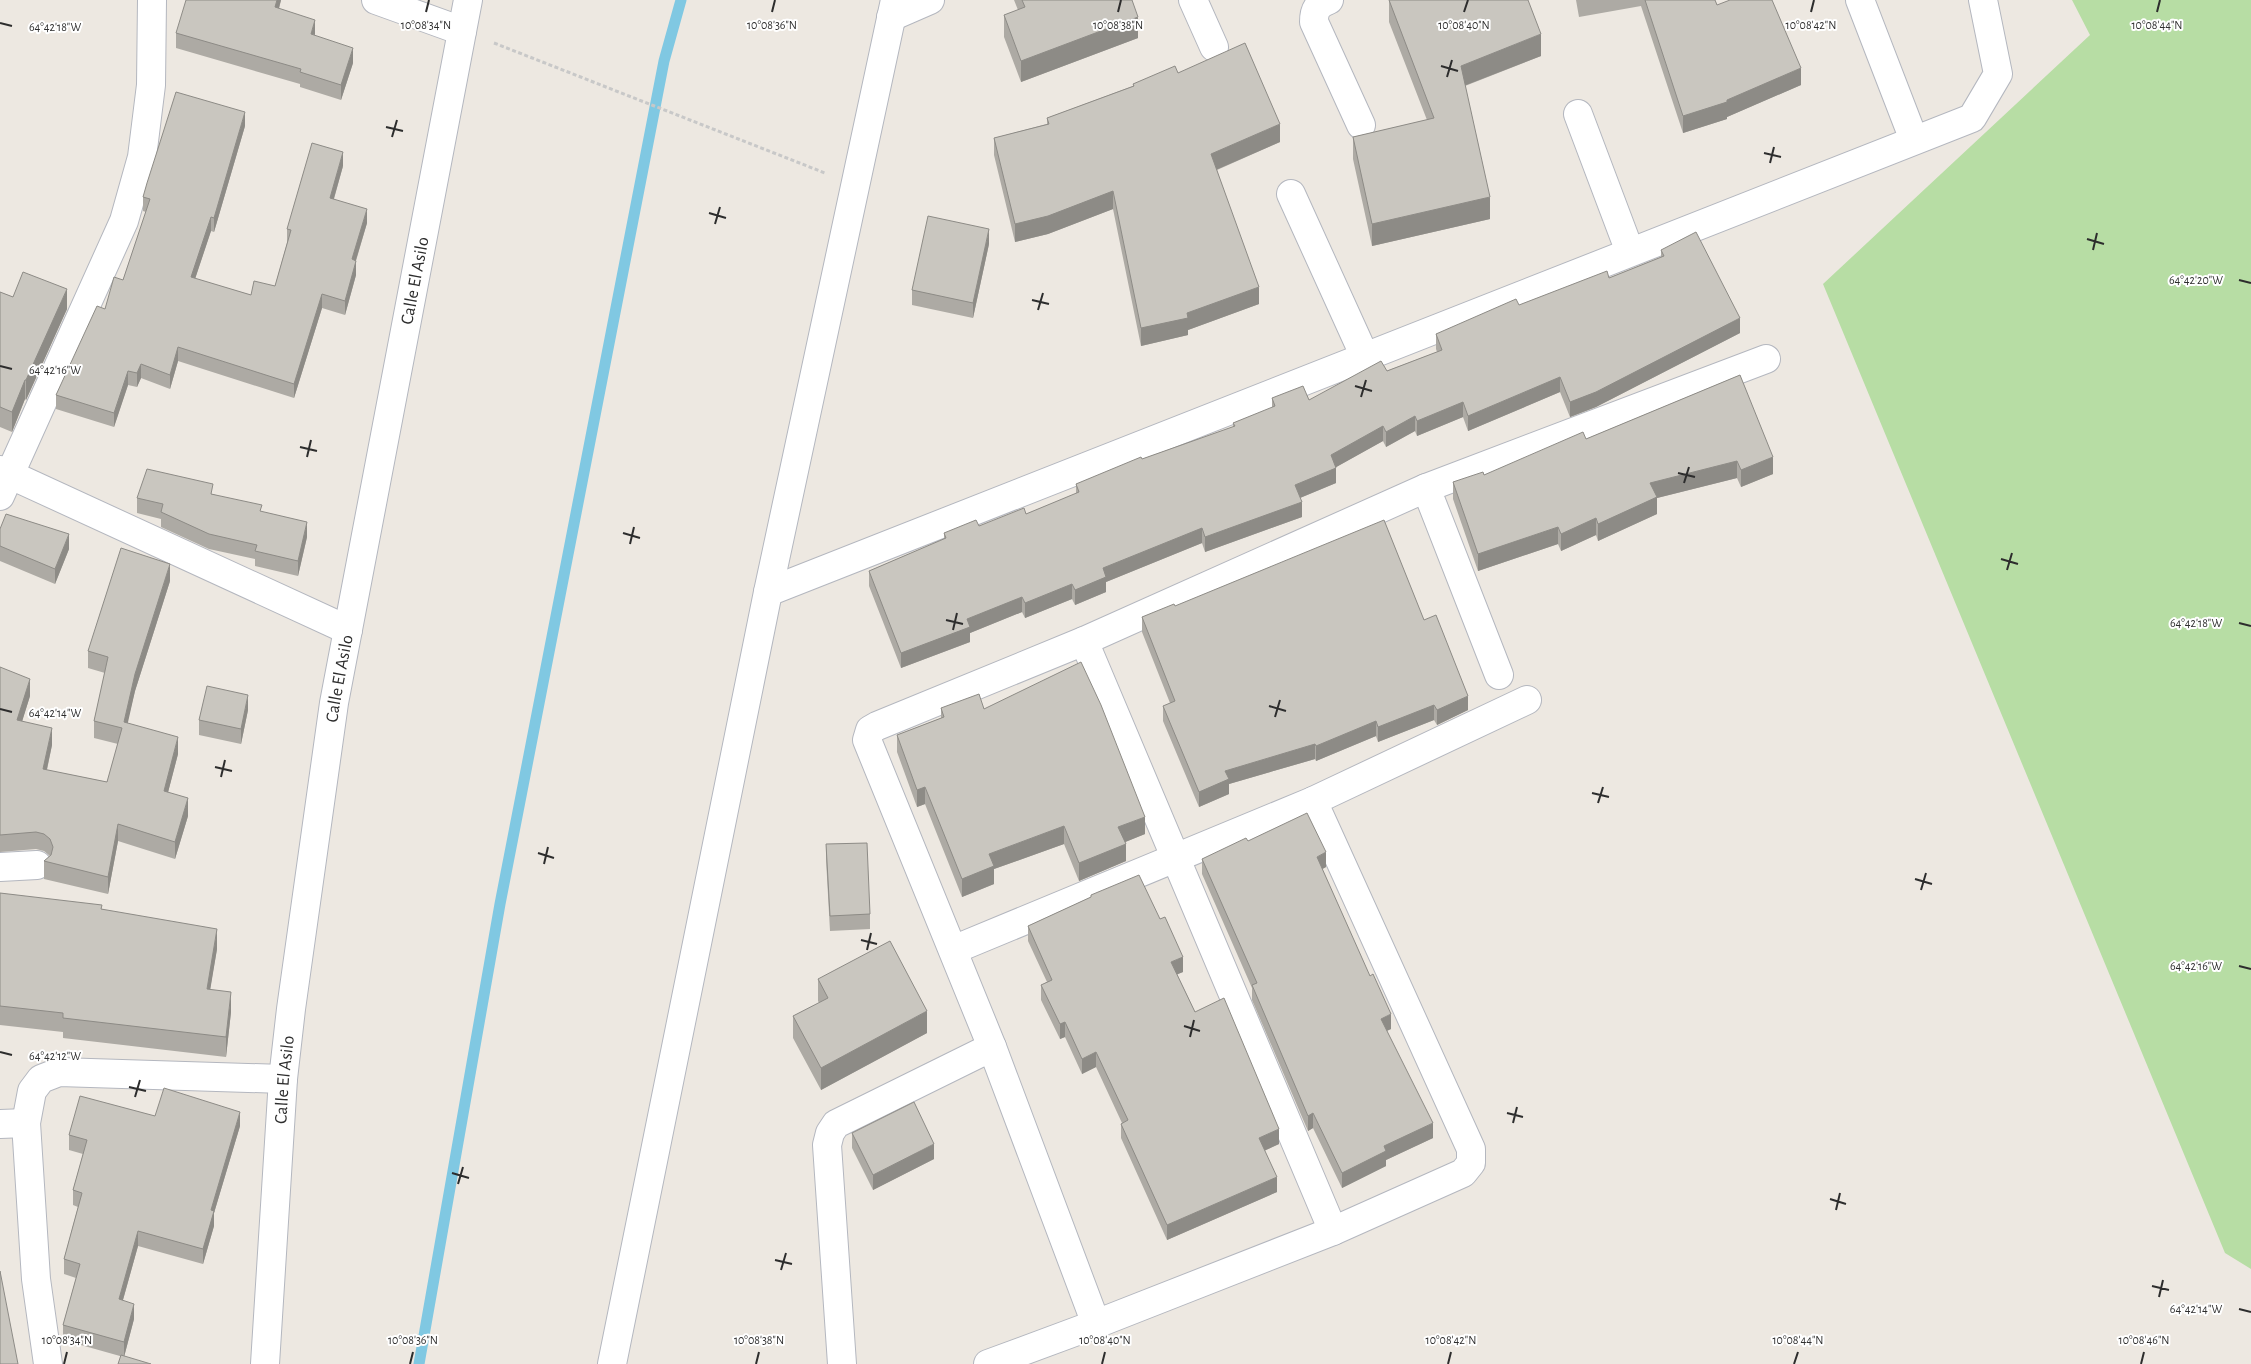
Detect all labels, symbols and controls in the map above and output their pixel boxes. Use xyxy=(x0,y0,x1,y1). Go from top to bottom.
text: 10°08'34"N xyxy=(401,19,451,31)
text: 10°08'36"N xyxy=(747,19,797,31)
text: 10°08'38"N xyxy=(1093,19,1143,31)
text: 10°08'40"N xyxy=(1438,19,1490,31)
text: 10°08'42"N xyxy=(1786,19,1836,31)
text: 10°08'44"N xyxy=(2131,19,2183,31)
text: 64°42'18"W xyxy=(29,21,81,33)
street label: Calle El Asilo xyxy=(398,235,433,326)
text: 64°42'20"W xyxy=(2169,274,2223,286)
text: 64°42'16"W xyxy=(29,364,81,376)
text: 64°42'18"W xyxy=(2170,617,2222,629)
street label: Calle El Asilo xyxy=(323,633,357,724)
text: 64°42'14"W xyxy=(29,707,81,719)
text: 64°42'16"W xyxy=(2170,960,2222,972)
street label: Calle El Asilo xyxy=(272,1034,298,1124)
text: 64°42'12"W xyxy=(29,1050,81,1062)
text: 64°42'14"W xyxy=(2170,1303,2222,1315)
text: 10°08'34"N xyxy=(42,1334,92,1346)
text: 10°08'36"N xyxy=(388,1334,438,1346)
text: 10°08'38"N xyxy=(734,1334,784,1346)
text: 10°08'40"N xyxy=(1079,1334,1131,1346)
text: 10°08'42"N xyxy=(1426,1334,1476,1346)
text: 10°08'44"N xyxy=(1772,1334,1824,1346)
text: 10°08'46"N xyxy=(2119,1334,2169,1346)

